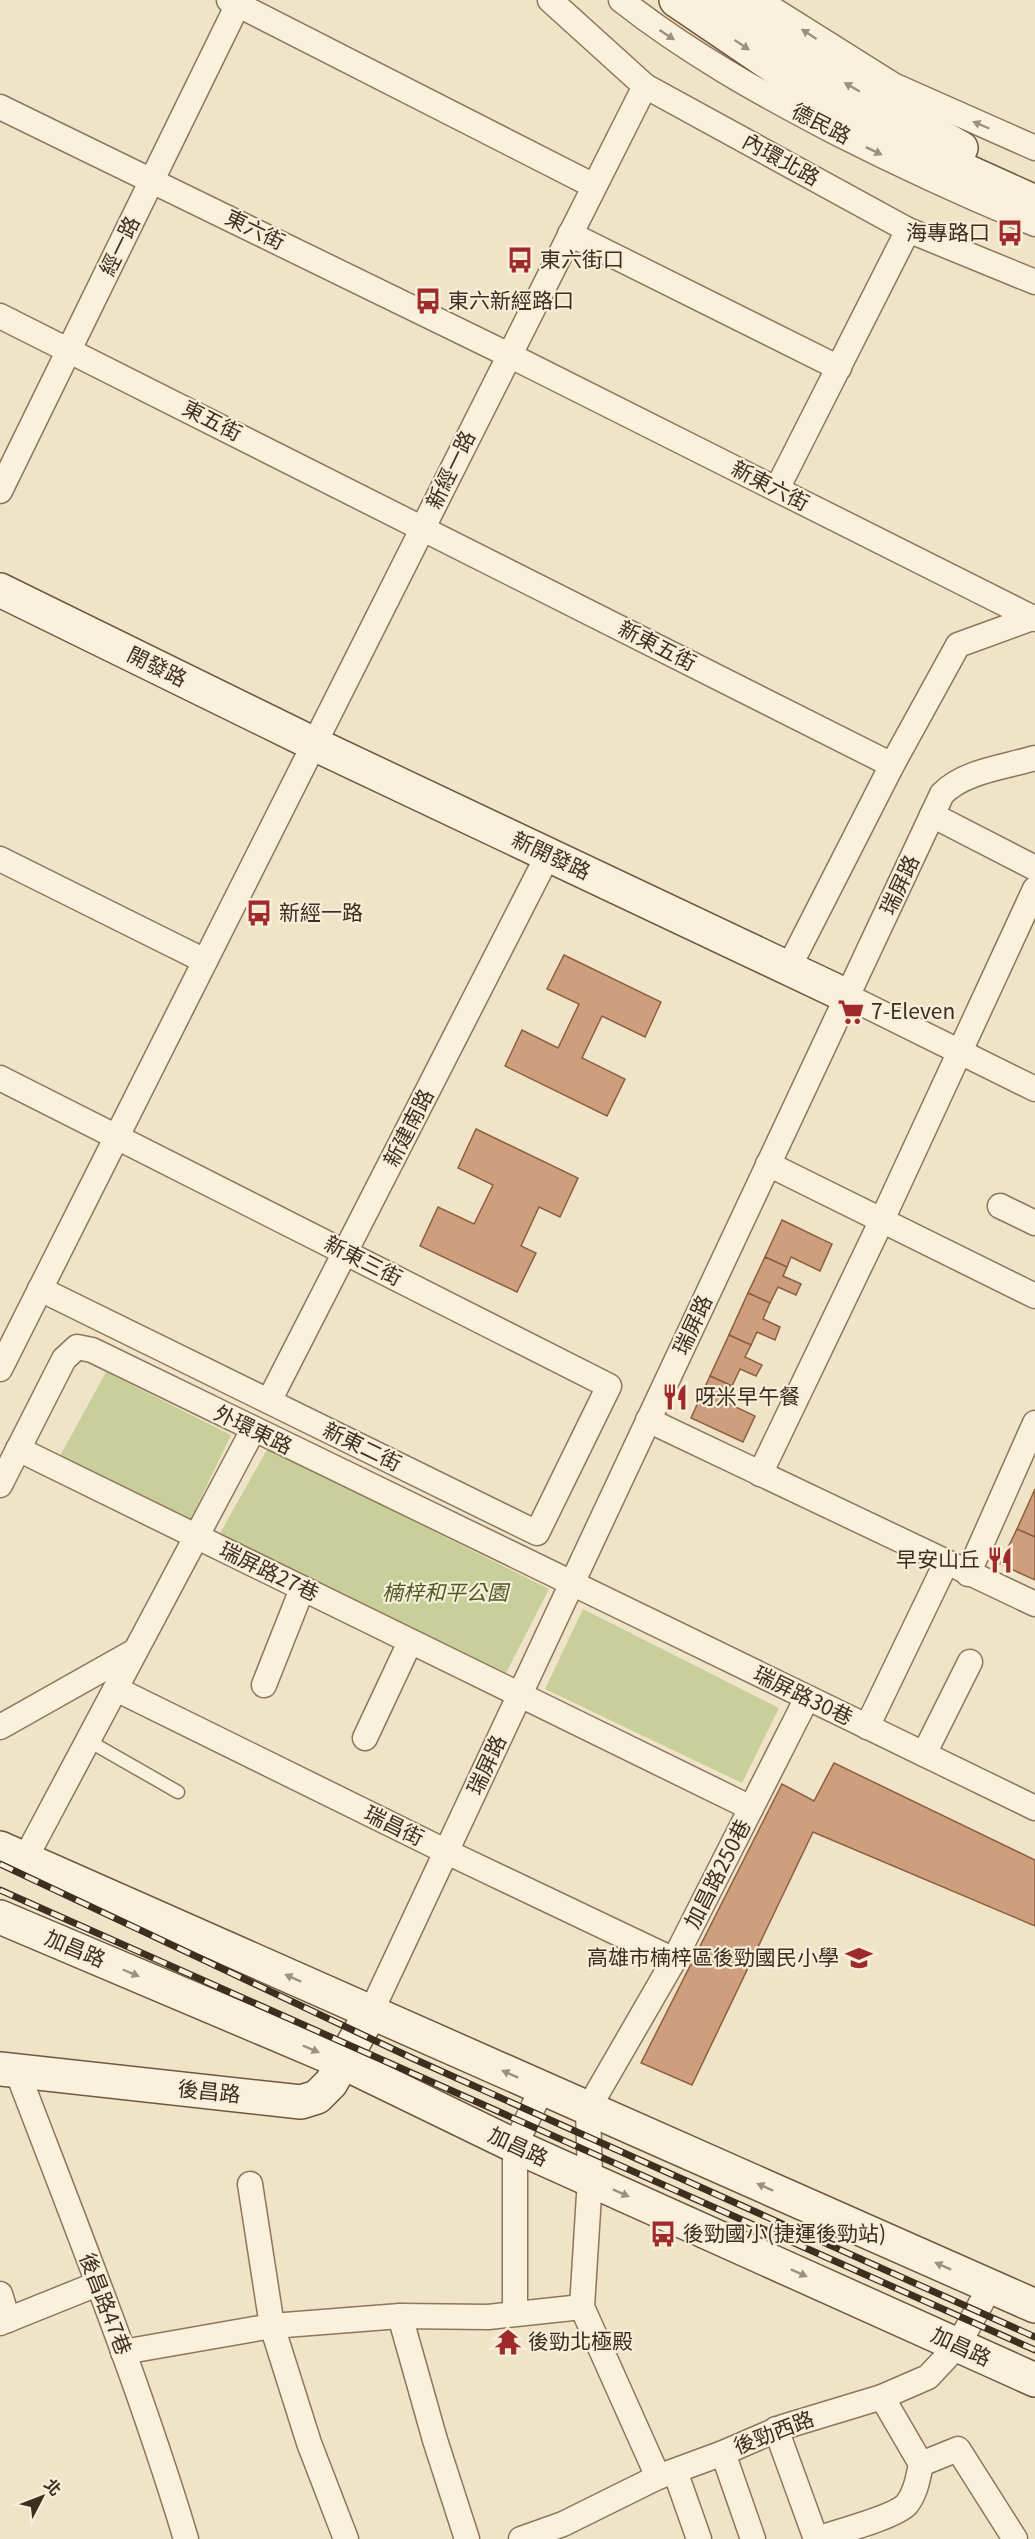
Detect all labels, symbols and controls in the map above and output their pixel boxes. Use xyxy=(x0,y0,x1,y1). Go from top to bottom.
one-way arrow xyxy=(801,28,818,39)
one-way arrow xyxy=(659,29,675,41)
one-way arrow xyxy=(733,39,749,51)
one-way arrow xyxy=(844,81,860,92)
street label: 德民路 xyxy=(787,95,857,150)
one-way arrow xyxy=(972,120,990,129)
street label: 內環北路 xyxy=(738,125,826,192)
one-way arrow xyxy=(865,146,882,156)
street label: 東六街 xyxy=(221,201,291,255)
street label: 經一路 xyxy=(91,210,145,280)
place label: 海專路口 xyxy=(906,216,990,246)
bus stop icon: 海專路口 xyxy=(995,218,1025,248)
place label: 東六街口 xyxy=(540,243,624,273)
bus stop icon: 東六街口 xyxy=(505,245,535,275)
place label: 東六新經路口 xyxy=(448,284,574,314)
bus stop icon: 東六新經路口 xyxy=(413,286,443,316)
street label: 東五街 xyxy=(178,392,248,447)
street label: 新經一路 xyxy=(417,425,481,513)
street label: 新東六街 xyxy=(727,452,815,517)
street label: 新東五街 xyxy=(614,612,702,677)
street label: 開發路 xyxy=(123,638,193,692)
street label: 新開發路 xyxy=(507,823,596,886)
street label: 瑞屏路 xyxy=(871,849,925,919)
place label: 新經一路 xyxy=(279,896,363,926)
bus stop icon: 新經一路 xyxy=(244,898,274,928)
place label: 7-Eleven xyxy=(871,995,955,1025)
supermarket icon: 7-Eleven xyxy=(836,997,866,1027)
street label: 新建南路 xyxy=(375,1083,440,1171)
street label: 新東三街 xyxy=(320,1227,408,1292)
street label: 瑞屏路 xyxy=(664,1289,718,1359)
place label: 呀米早午餐 xyxy=(695,1380,800,1410)
restaurant icon: 呀米早午餐 xyxy=(660,1382,690,1412)
street label: 外環東路 xyxy=(210,1396,298,1460)
street label: 新東二街 xyxy=(319,1413,407,1477)
street label: 瑞屏路27巷 xyxy=(215,1533,325,1607)
place label: 早安山丘 xyxy=(896,1543,980,1573)
restaurant icon: 早安山丘 xyxy=(985,1545,1015,1575)
park label: 楠梓和平公園 xyxy=(382,1576,511,1606)
street label: 瑞屏路30巷 xyxy=(749,1657,859,1731)
street label: 瑞屏路 xyxy=(458,1729,512,1799)
street label: 瑞昌街 xyxy=(360,1797,430,1851)
street label: 加昌路250巷 xyxy=(676,1813,757,1933)
street label: 加昌路 xyxy=(41,1921,111,1973)
place label: 高雄市楠梓區後勁國民小學 xyxy=(587,1941,839,1971)
school or university icon: 高雄市楠梓區後勁國民小學 xyxy=(844,1943,874,1973)
one-way arrow xyxy=(123,1968,141,1978)
one-way arrow xyxy=(284,1973,302,1982)
one-way arrow xyxy=(302,2044,320,2054)
one-way arrow xyxy=(500,2069,518,2079)
street label: 後昌路 xyxy=(176,2072,242,2108)
street label: 加昌路 xyxy=(484,2118,554,2172)
one-way arrow xyxy=(755,2182,773,2192)
one-way arrow xyxy=(612,2188,630,2198)
place label: 後勁國小(捷運後勁站) xyxy=(683,2217,886,2247)
bus stop icon: 後勁國小(捷運後勁站) xyxy=(648,2219,678,2249)
street label: 後昌路47巷 xyxy=(74,2248,140,2359)
one-way arrow xyxy=(934,2261,952,2270)
one-way arrow xyxy=(790,2268,808,2278)
street label: 加昌路 xyxy=(927,2318,997,2372)
place label: 後勁北極殿 xyxy=(528,2325,633,2355)
temple icon: 後勁北極殿 xyxy=(493,2327,523,2357)
street label: 後勁西路 xyxy=(729,2402,818,2460)
north arrow xyxy=(12,2467,72,2527)
text: 北 xyxy=(40,2472,68,2500)

